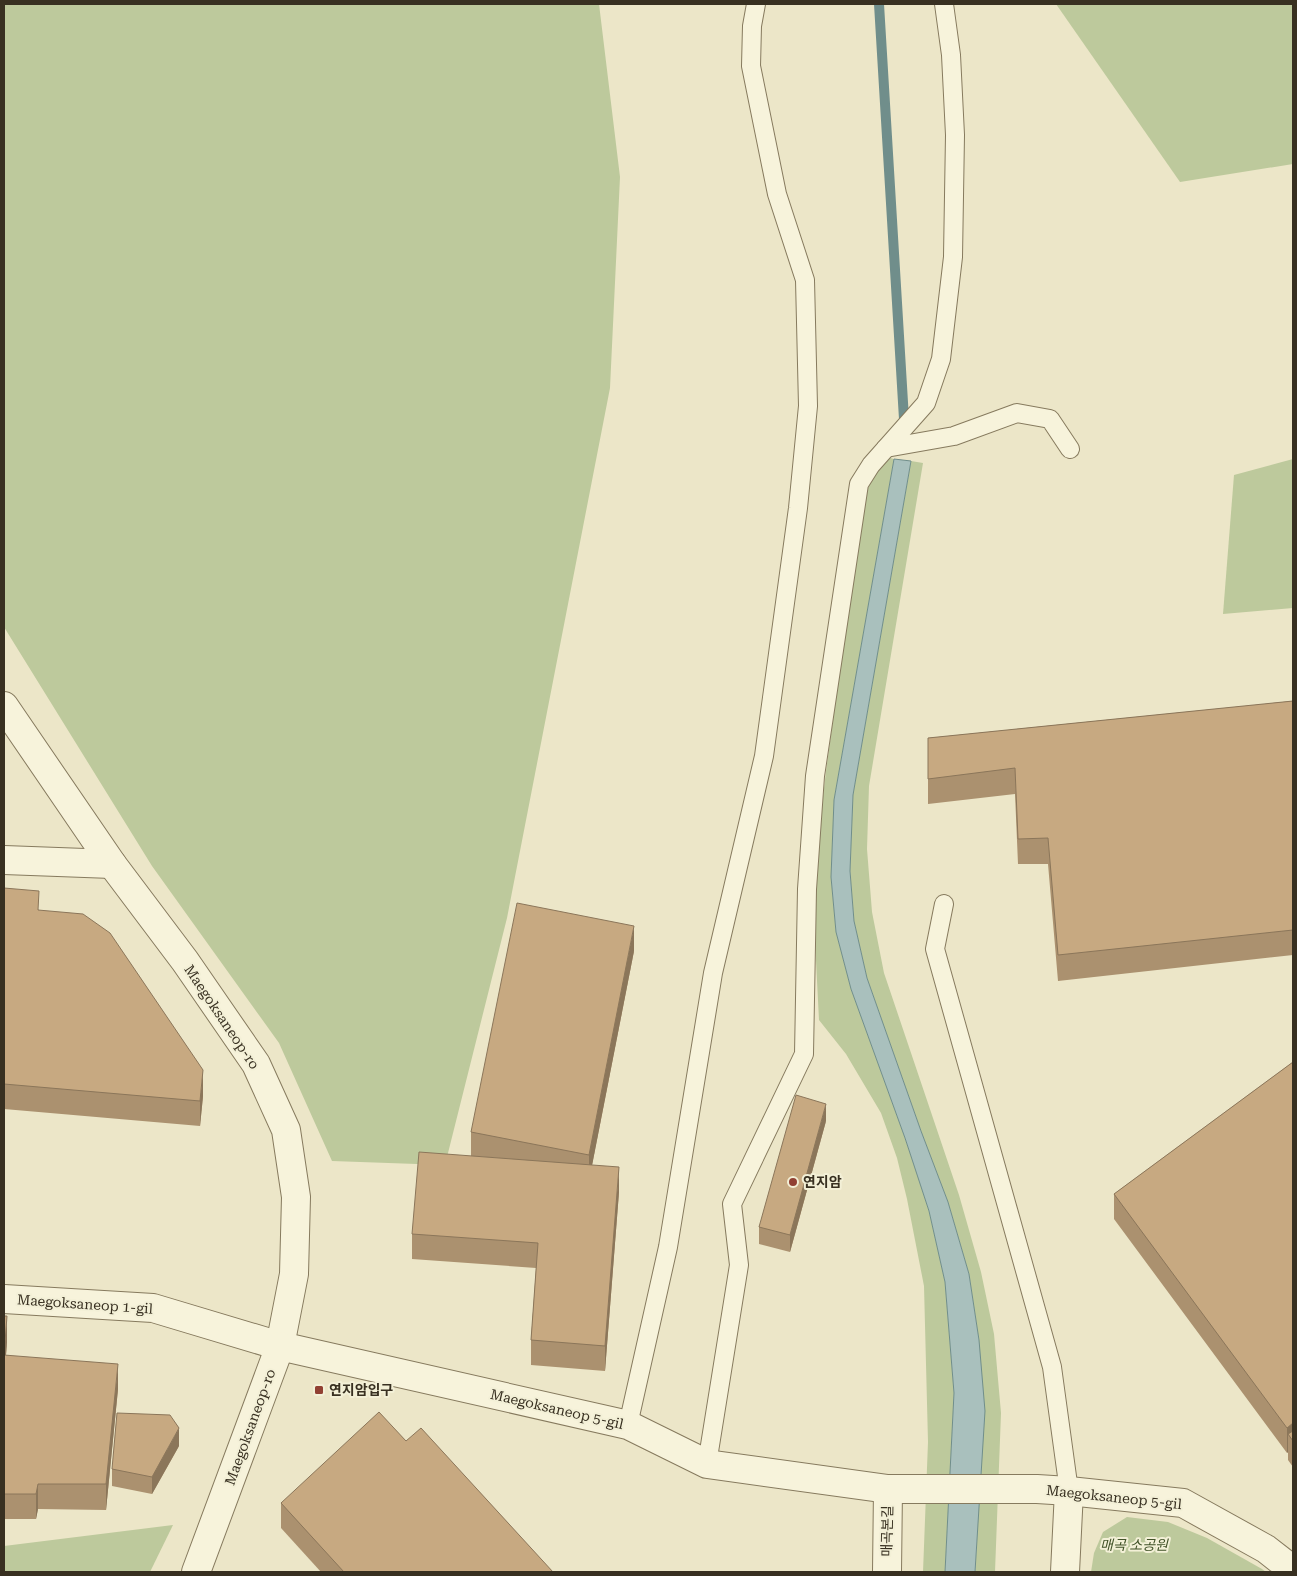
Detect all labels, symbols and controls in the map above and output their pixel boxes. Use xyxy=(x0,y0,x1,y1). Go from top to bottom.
street label: Maegoksaneop-ro xyxy=(181,962,263,1072)
place label: 연지암 xyxy=(803,1174,842,1190)
marker: 연지암 xyxy=(787,1176,799,1188)
street label: Maegoksaneop 1-gil xyxy=(16,1291,154,1317)
street label: Maegoksaneop-ro xyxy=(222,1367,278,1487)
place label: 연지암입구 xyxy=(329,1382,394,1398)
marker: 연지암입구 xyxy=(313,1384,325,1396)
street label: Maegoksaneop 5-gil xyxy=(489,1386,626,1432)
street label: Maegoksaneop 5-gil xyxy=(1045,1482,1183,1512)
street label: 매곡본길 xyxy=(879,1505,895,1557)
park label: 매곡 소공원 xyxy=(1100,1537,1169,1553)

